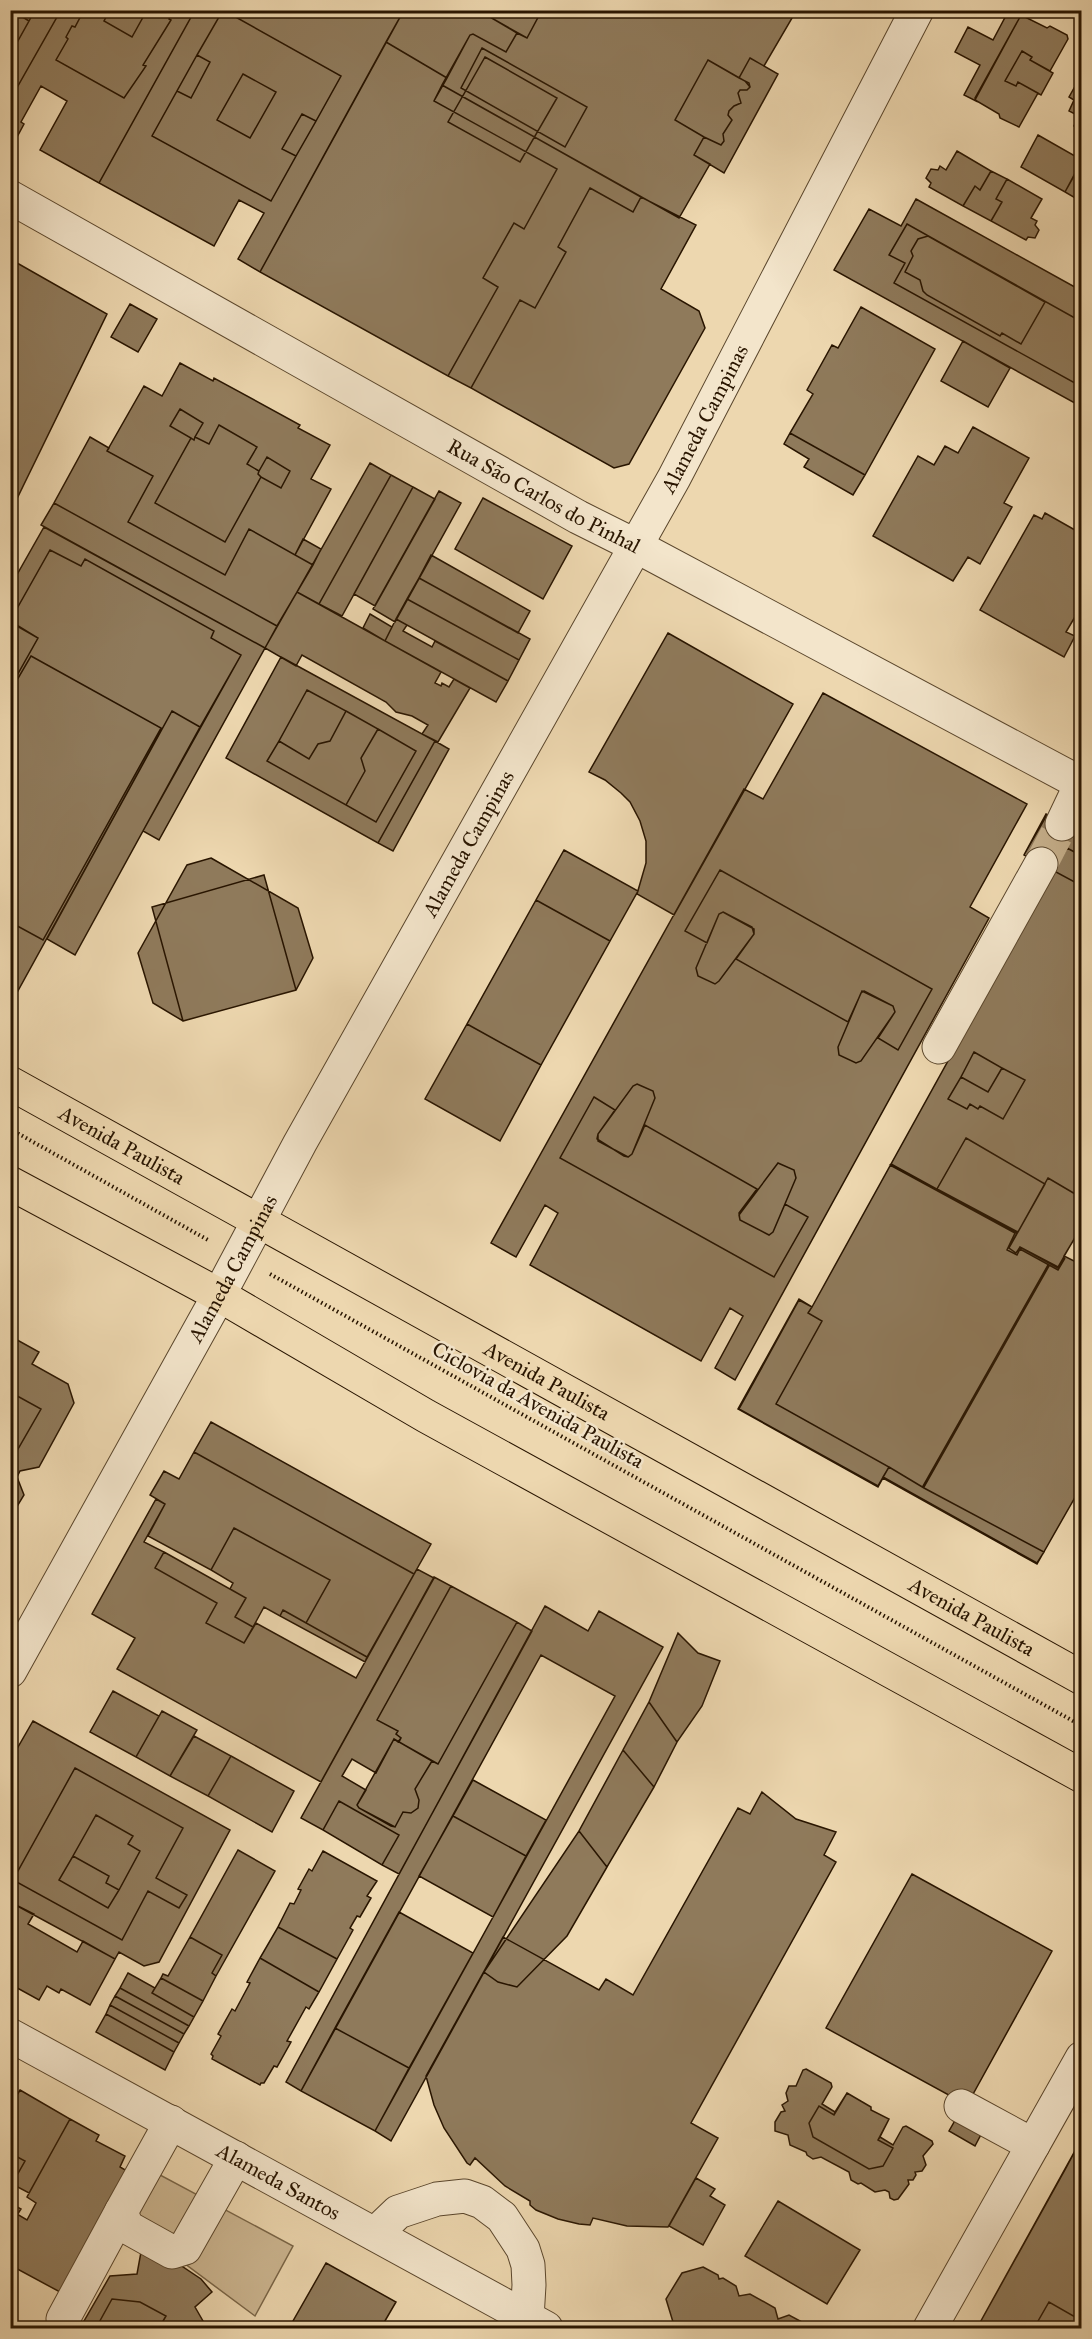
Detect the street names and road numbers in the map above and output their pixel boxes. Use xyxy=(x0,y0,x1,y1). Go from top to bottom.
street label: Alameda Campinas xyxy=(655,340,754,499)
street label: Rua São Carlos do Pinhal xyxy=(443,433,645,559)
street label: Alameda Campinas xyxy=(416,766,520,922)
street label: Avenida Paulista xyxy=(54,1099,190,1191)
street label: Alameda Campinas xyxy=(182,1190,283,1348)
street label: Avenida Paulista xyxy=(478,1335,614,1426)
street label: Ciclovia da Avenida Paulista xyxy=(428,1336,649,1474)
street label: Avenida Paulista xyxy=(903,1571,1039,1662)
street label: Alameda Santos xyxy=(211,2137,345,2226)

